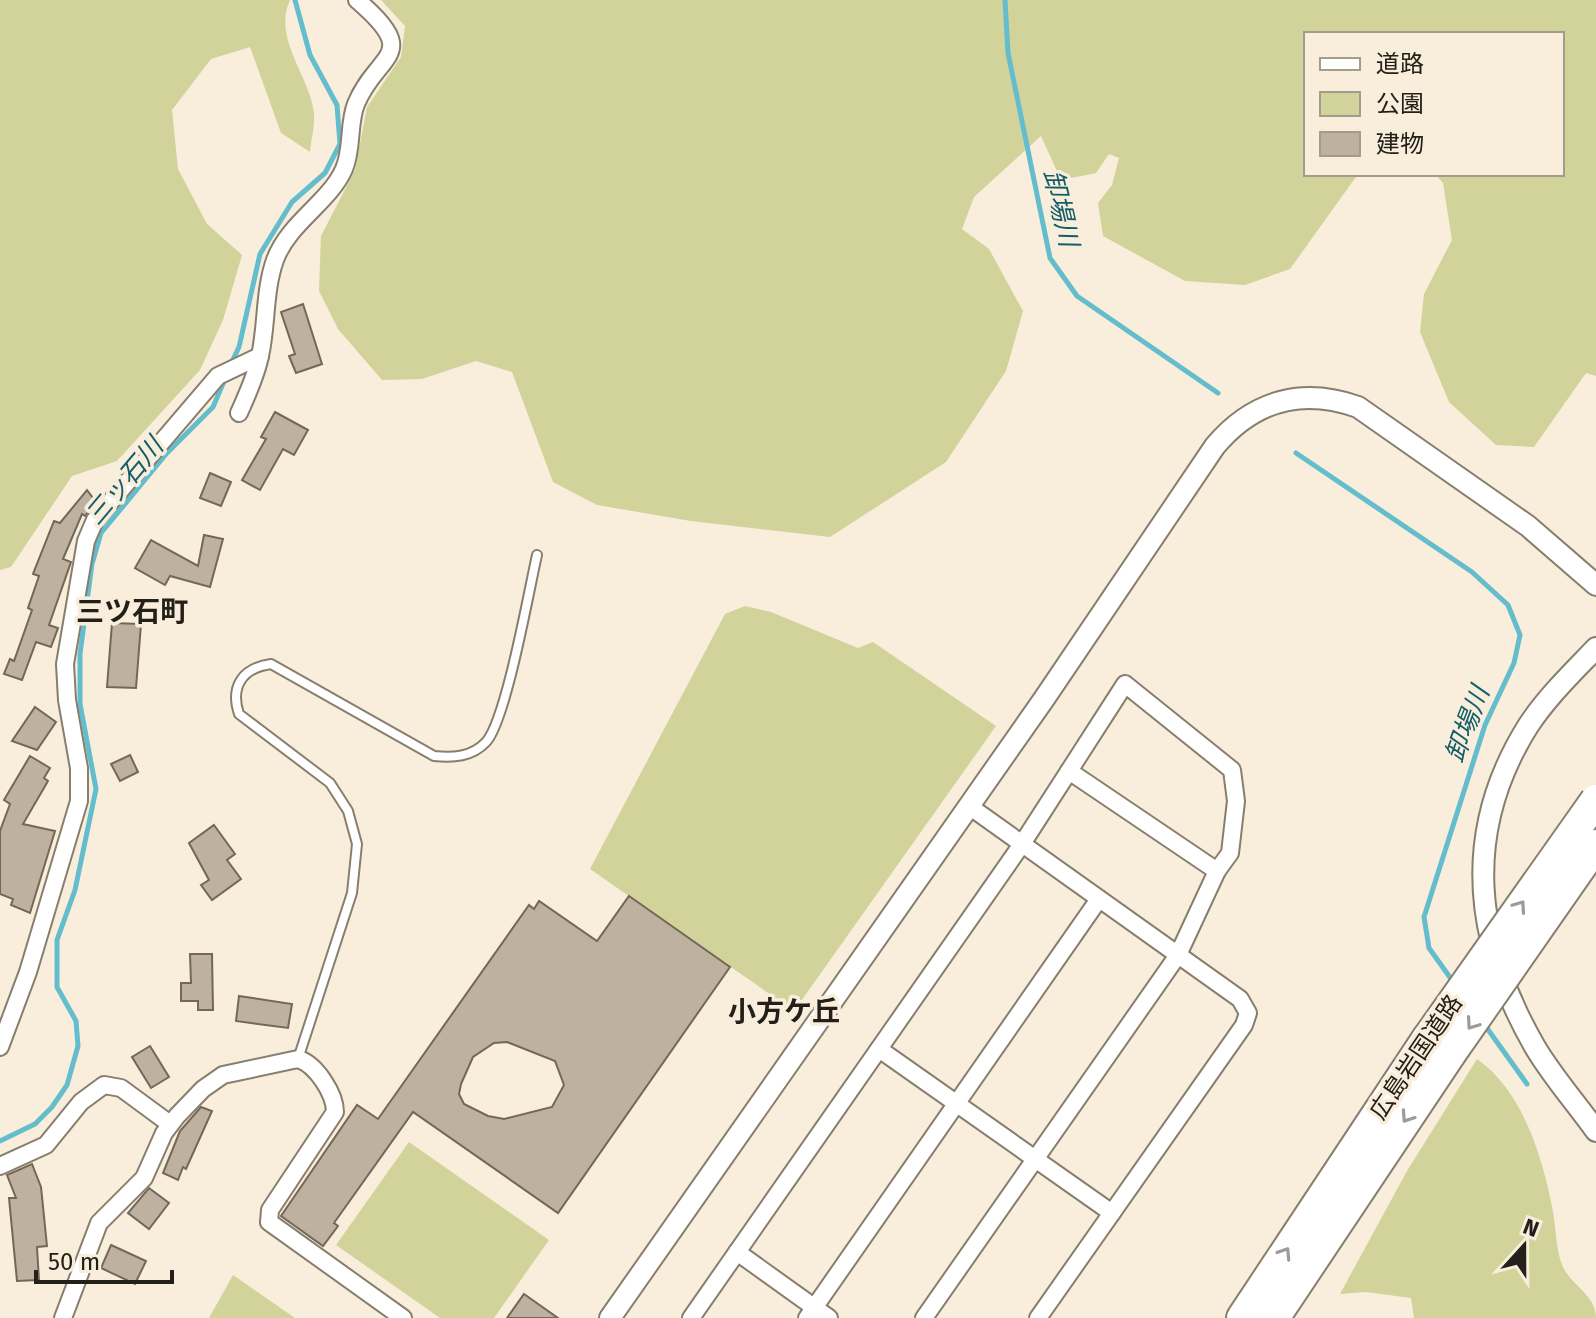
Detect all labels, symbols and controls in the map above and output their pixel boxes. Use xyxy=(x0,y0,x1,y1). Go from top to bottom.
legend xyxy=(1304,32,1564,176)
text: 道路 xyxy=(1376,50,1424,78)
text: 公園 xyxy=(1376,90,1424,118)
text: 建物 xyxy=(1376,130,1424,158)
water label: 卸場川 xyxy=(1037,167,1085,253)
water label: 三ッ石川 xyxy=(79,429,172,531)
district label: 三ツ石町 xyxy=(76,595,188,628)
water label: 卸場川 xyxy=(1439,679,1497,766)
one-way arrow xyxy=(1510,900,1525,914)
street label: 広島岩国道路 xyxy=(1364,989,1468,1125)
district label: 小方ケ丘 xyxy=(728,995,840,1028)
one-way arrow xyxy=(1467,1015,1482,1029)
one-way arrow xyxy=(1402,1108,1417,1123)
north arrow xyxy=(1484,1206,1564,1286)
text: N xyxy=(1519,1213,1543,1243)
scale bar xyxy=(36,1234,172,1284)
one-way arrow xyxy=(1276,1247,1291,1262)
text: 50 m xyxy=(48,1248,100,1276)

